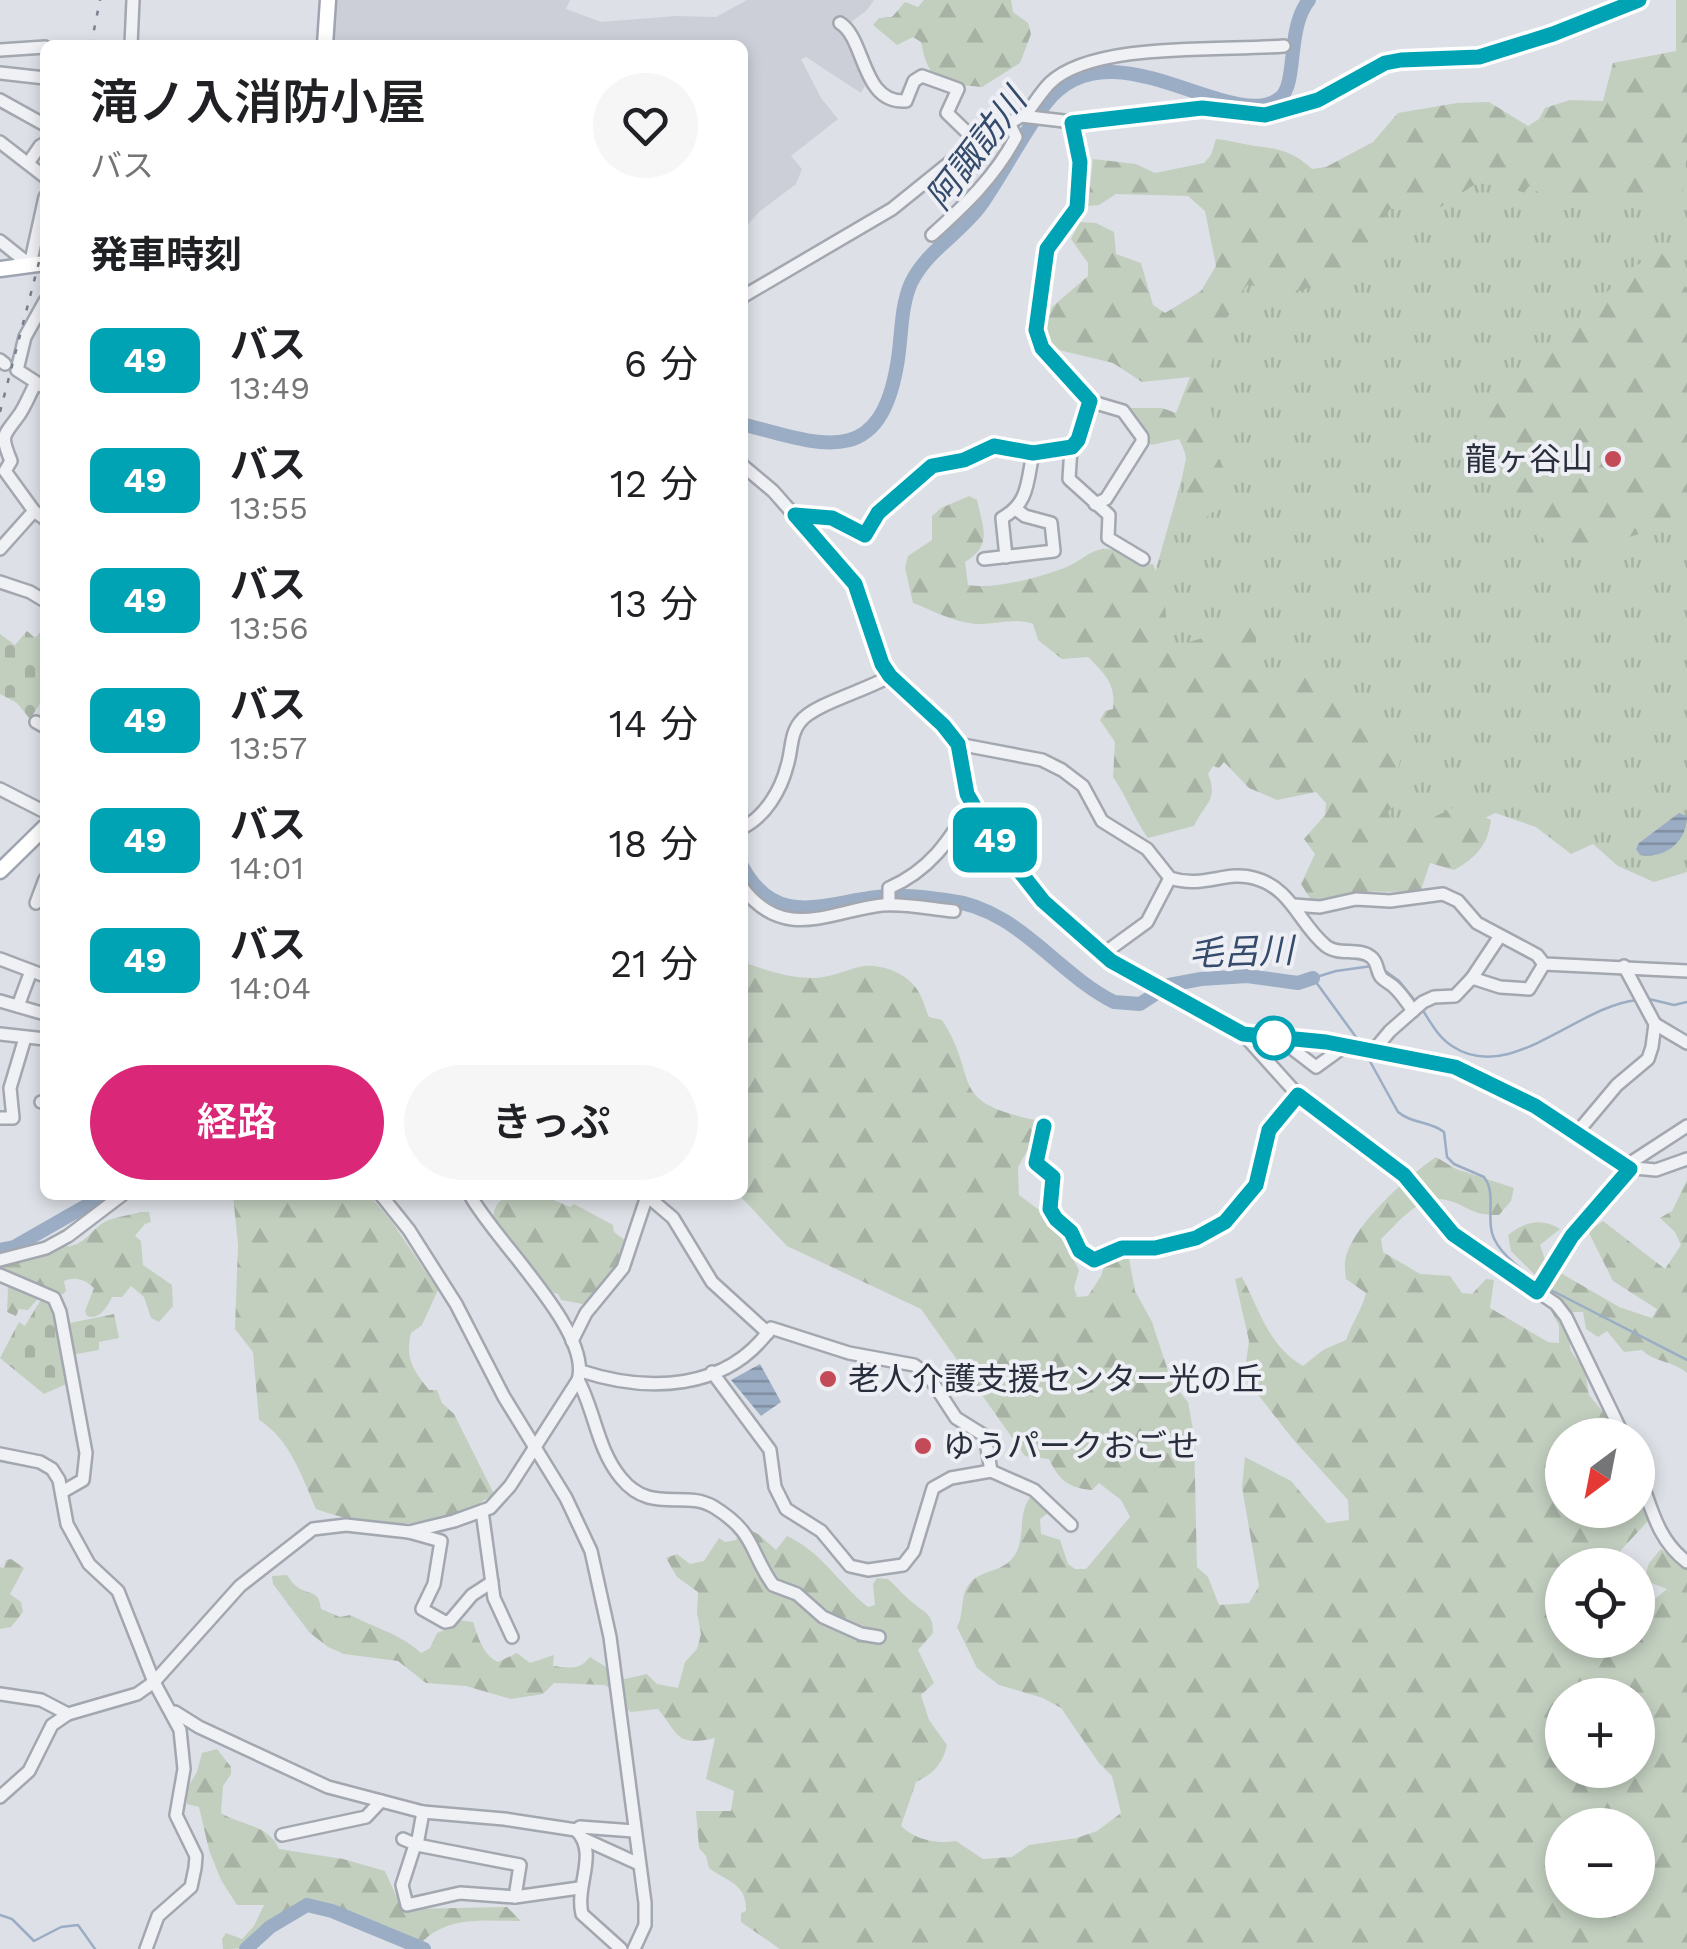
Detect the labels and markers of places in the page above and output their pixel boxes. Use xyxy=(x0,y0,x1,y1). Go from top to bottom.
place label: 龍ヶ谷山 xyxy=(1465,440,1593,478)
marker: 龍ヶ谷山 xyxy=(1602,448,1624,470)
unlabelled marker xyxy=(1253,1017,1295,1059)
place label: 老人介護支援センター光の丘 xyxy=(848,1360,1264,1398)
marker: 老人介護支援センター光の丘 xyxy=(817,1368,839,1390)
place label: ゆうパークおごせ xyxy=(943,1427,1199,1465)
marker: ゆうパークおごせ xyxy=(912,1435,934,1457)

